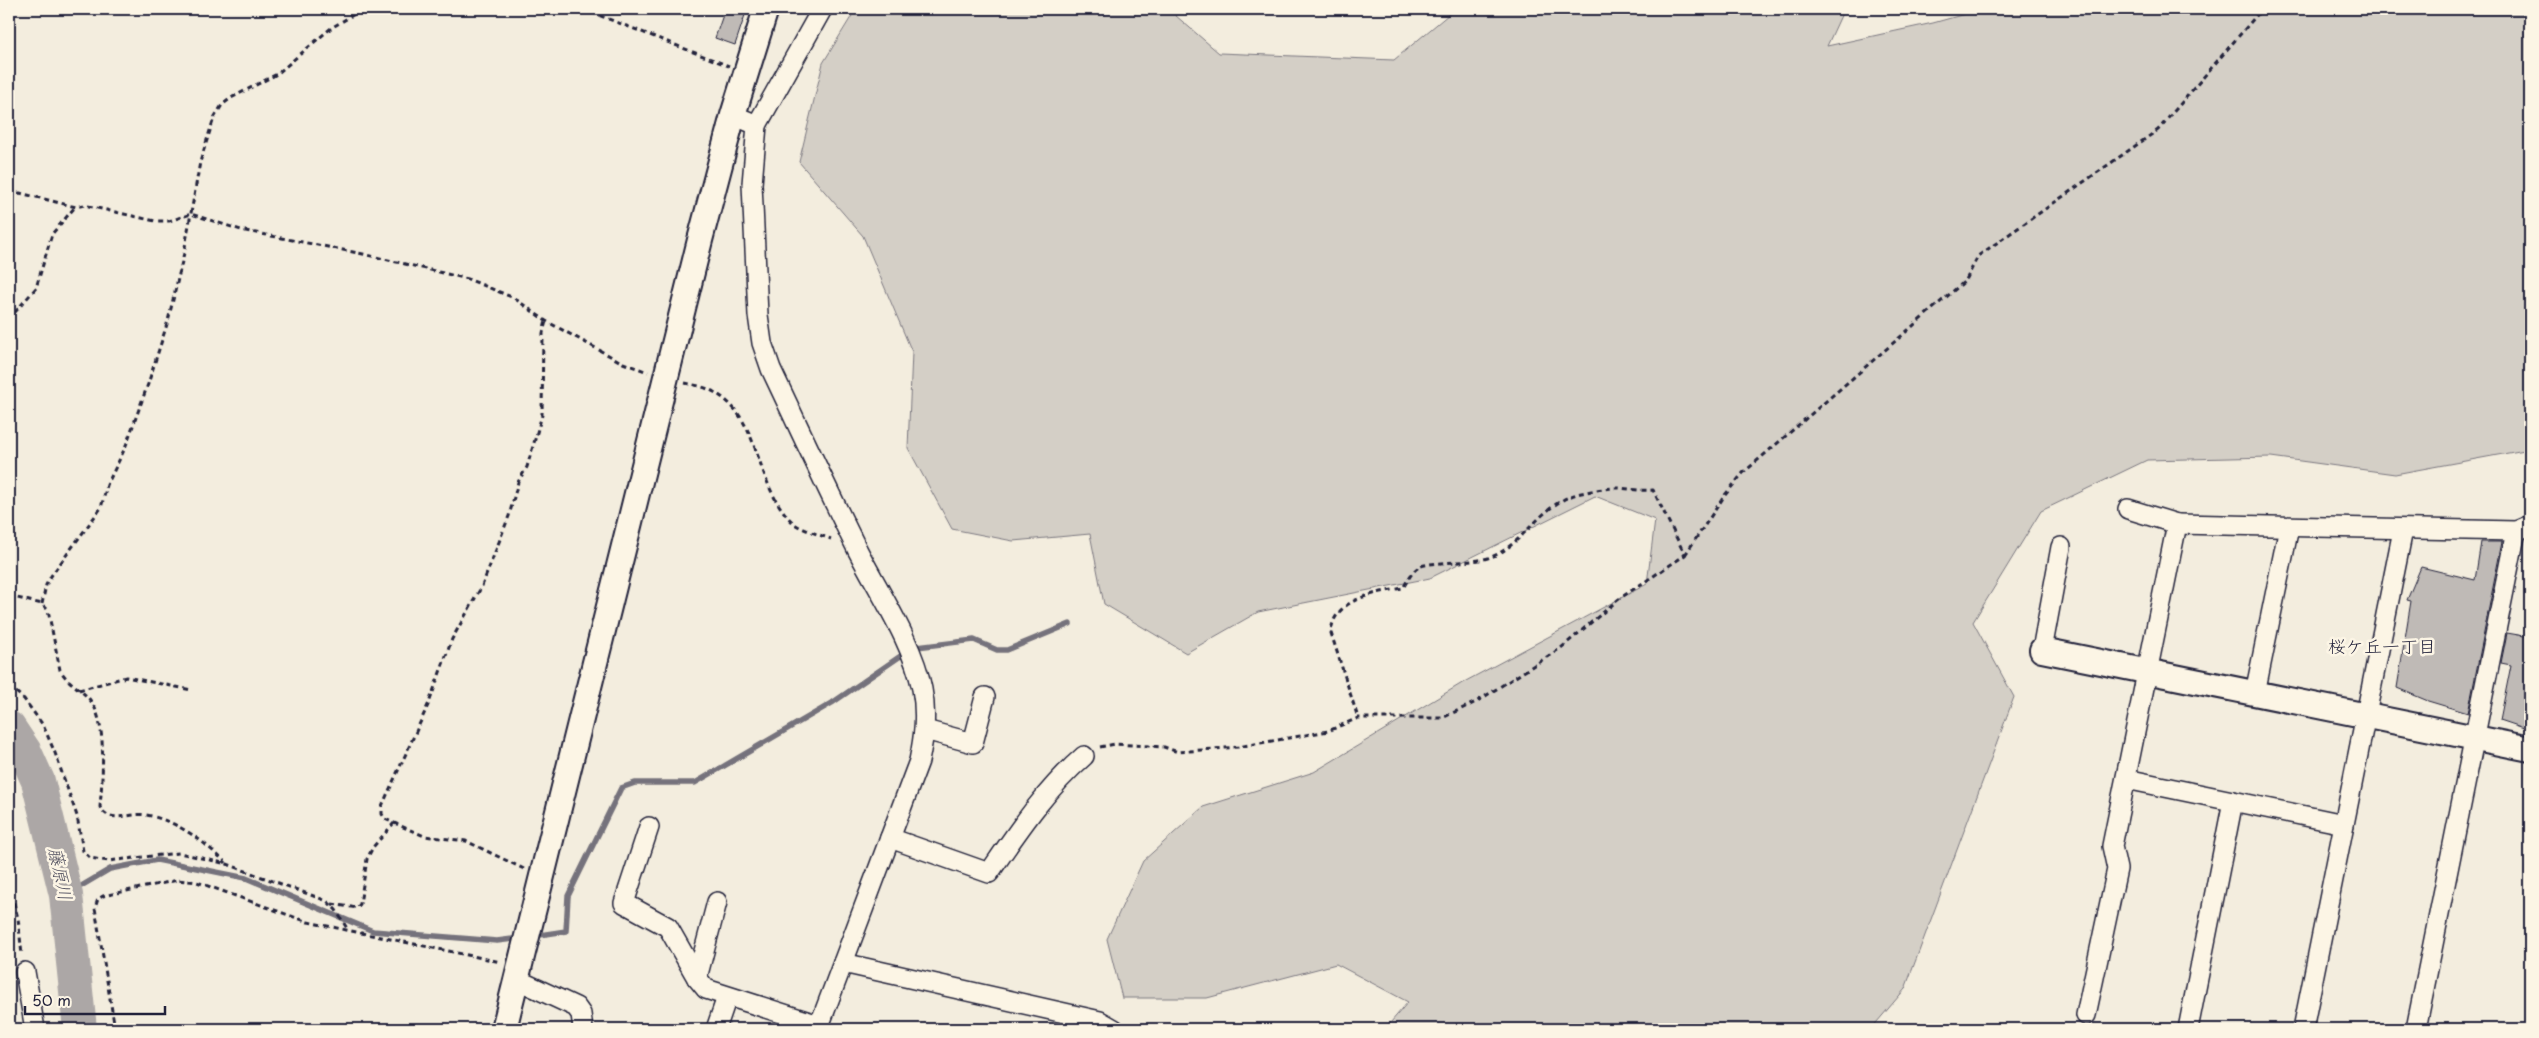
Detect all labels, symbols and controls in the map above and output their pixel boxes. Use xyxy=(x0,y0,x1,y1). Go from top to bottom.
district label: 桜ケ丘一丁目 xyxy=(2328,632,2436,659)
water label: 藤原川 xyxy=(43,844,80,903)
scale bar xyxy=(25,983,165,1015)
text: 50 m xyxy=(32,988,71,1011)

